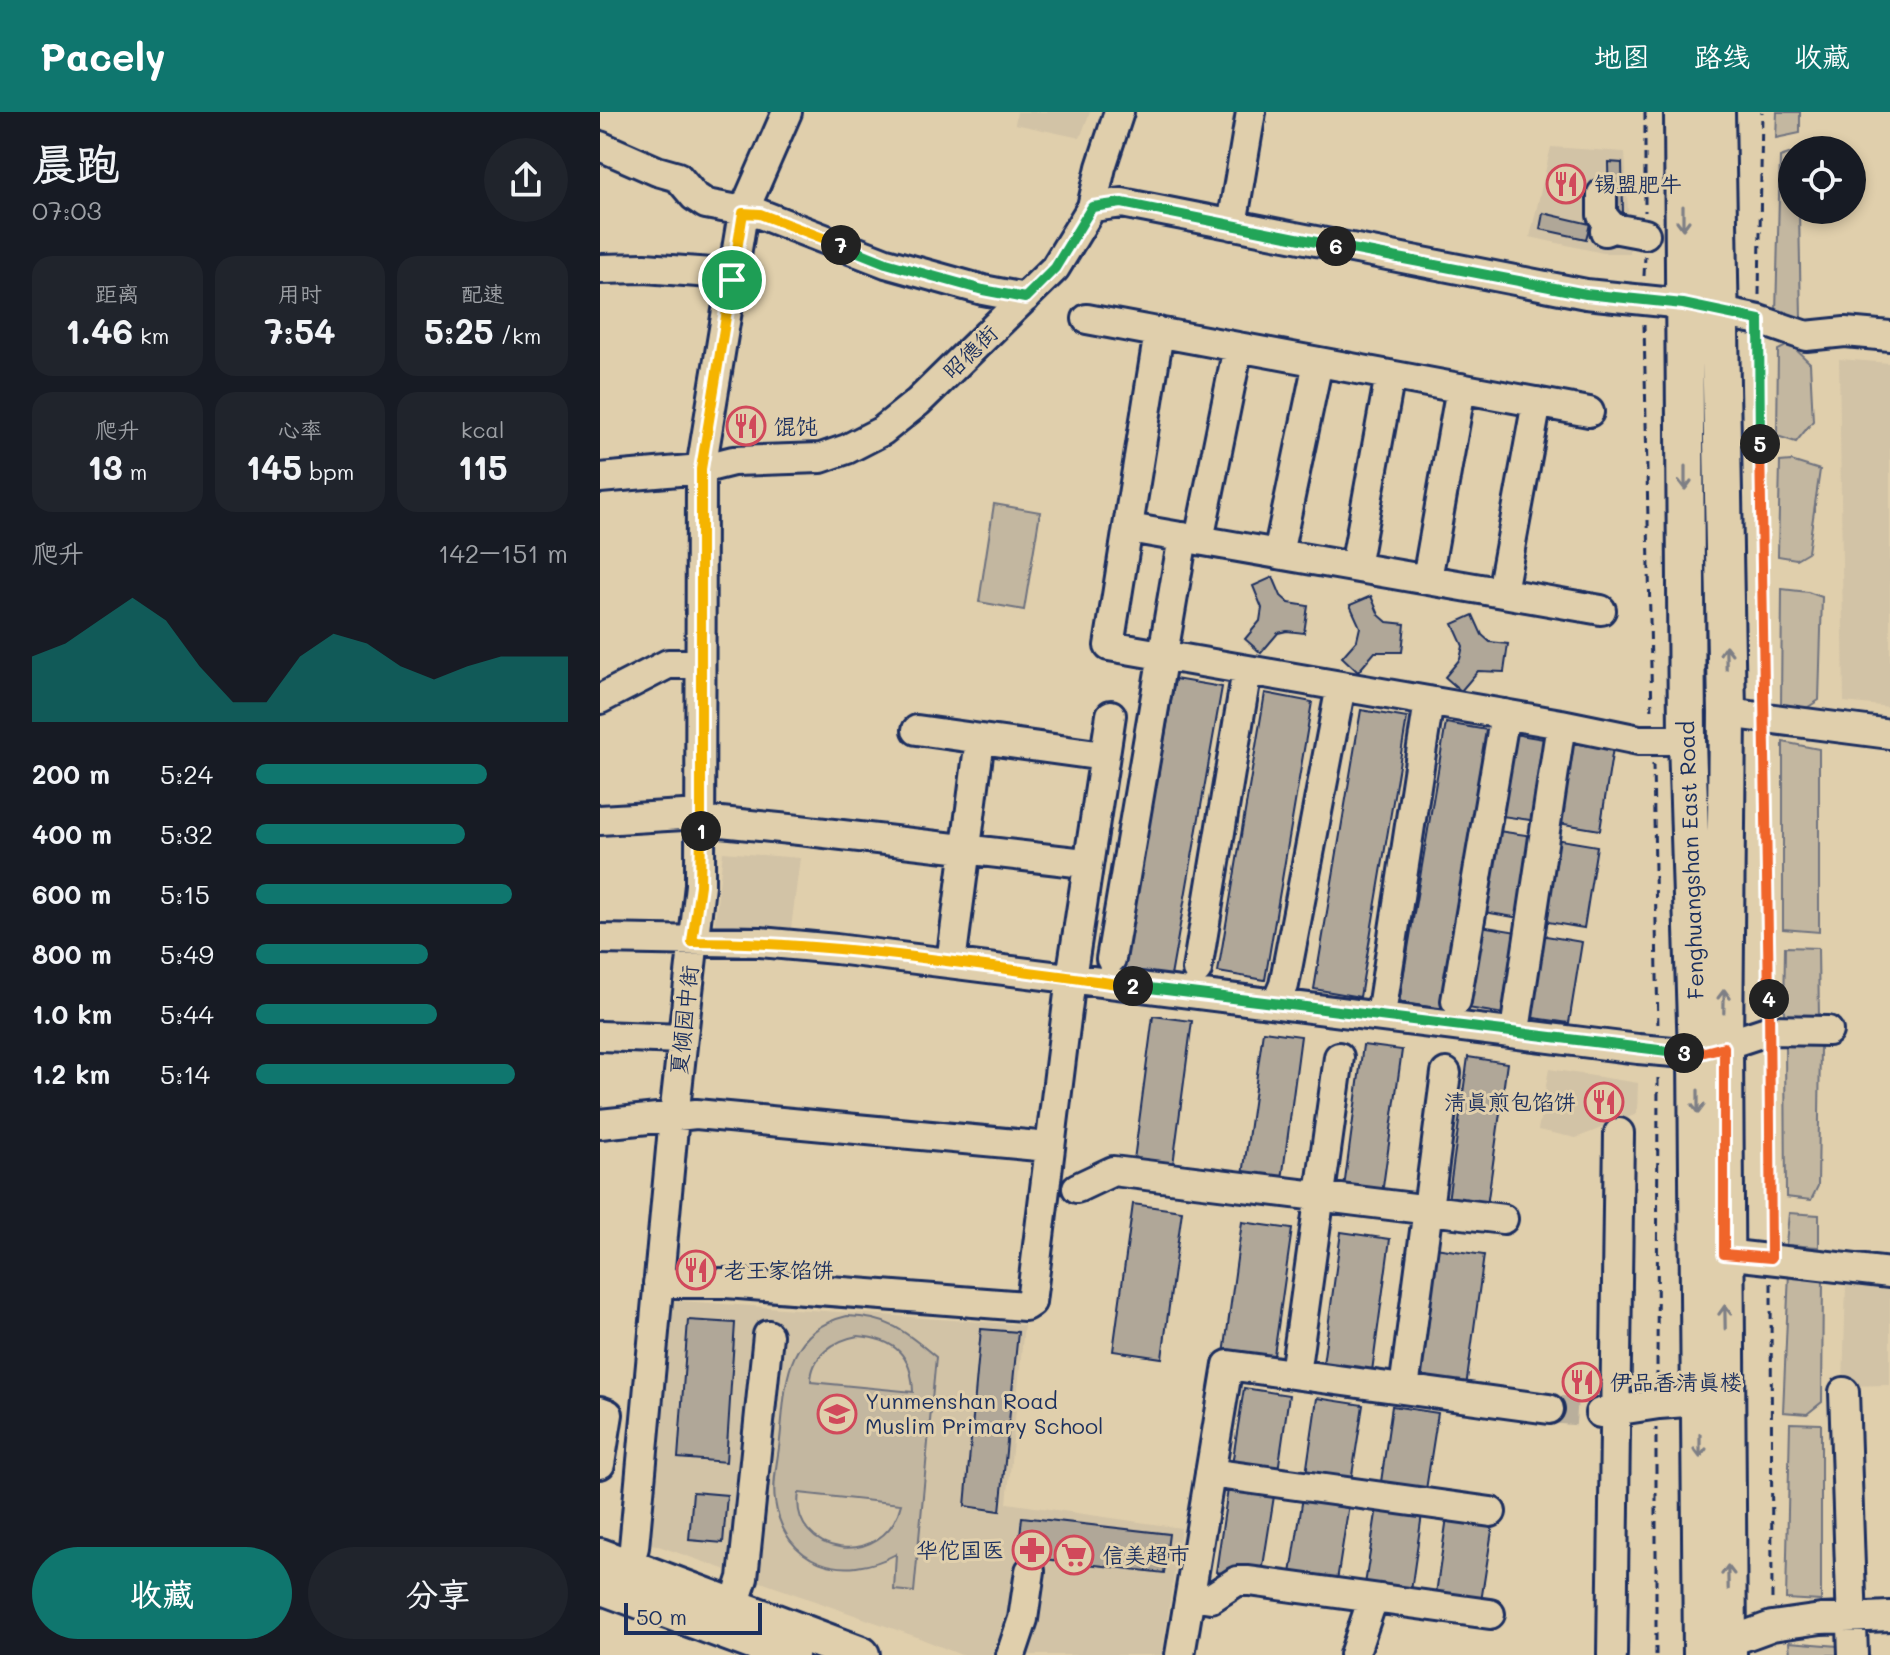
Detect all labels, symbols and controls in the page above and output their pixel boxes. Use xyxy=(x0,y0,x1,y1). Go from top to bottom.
text: Pacely xyxy=(40,31,166,81)
text: 地图 xyxy=(1594,38,1650,74)
text: 路线 xyxy=(1694,38,1750,74)
text: 收藏 xyxy=(1794,38,1850,74)
text: 晨跑 xyxy=(32,134,120,191)
map controls xyxy=(1778,136,1866,224)
button: locate xyxy=(1778,136,1866,224)
button: share xyxy=(484,138,568,222)
restaurant icon: 锡盟肥牛 xyxy=(1545,163,1587,205)
place label: 锡盟肥牛 xyxy=(1594,169,1682,198)
text: 07:03 xyxy=(32,193,102,227)
one-way arrow xyxy=(1675,204,1691,231)
pin: 7 xyxy=(821,225,861,265)
pin: 6 xyxy=(1316,226,1356,266)
text: 7 xyxy=(835,230,847,259)
text: 6 xyxy=(1329,231,1343,260)
pin xyxy=(698,246,766,314)
icon: arrive xyxy=(710,258,754,302)
text: 距离 xyxy=(95,279,139,308)
text: 用时 xyxy=(278,279,322,308)
text: 配速 xyxy=(461,279,505,308)
text: 1.46 xyxy=(65,308,133,353)
text: 7:54 xyxy=(264,308,336,353)
text: 5:25 xyxy=(424,308,494,353)
street label: 昭德街 xyxy=(936,318,1003,385)
text: km xyxy=(133,321,169,350)
text: /km xyxy=(494,321,541,350)
restaurant icon: 馄饨 xyxy=(725,405,767,447)
place label: 馄饨 xyxy=(774,411,818,440)
text: 爬升 xyxy=(95,415,139,444)
text: 心率 xyxy=(278,415,322,444)
text: kcal xyxy=(461,415,505,444)
pin: 5 xyxy=(1740,424,1780,464)
text: 5 xyxy=(1754,429,1766,458)
text: 13 xyxy=(87,444,123,489)
text: 145 xyxy=(246,444,302,489)
text: 115 xyxy=(458,444,508,489)
text: m xyxy=(123,457,147,486)
text: bpm xyxy=(302,457,354,486)
one-way arrow xyxy=(1677,464,1693,491)
text: 爬升 xyxy=(32,536,84,570)
text: 142–151 m xyxy=(438,536,568,570)
one-way arrow xyxy=(1718,644,1733,671)
street label: Fenghuangshan East Road xyxy=(1671,720,1710,1000)
text: 200 m xyxy=(32,757,110,791)
text: 5:24 xyxy=(160,757,213,791)
pin: 1 xyxy=(681,811,721,851)
text: 1 xyxy=(696,816,706,845)
text: 400 m xyxy=(32,817,112,851)
text: 5:32 xyxy=(160,817,213,851)
text: 600 m xyxy=(32,877,111,911)
text: 5:15 xyxy=(160,877,210,911)
text: 800 m xyxy=(32,937,112,971)
text: 5:49 xyxy=(160,937,214,971)
street label: 夏倾园中街 xyxy=(663,964,704,1076)
pin: 2 xyxy=(1113,966,1153,1006)
text: 2 xyxy=(1127,971,1139,1000)
pin: 4 xyxy=(1749,979,1789,1019)
text: 4 xyxy=(1762,984,1776,1013)
one-way arrow xyxy=(1716,988,1732,1015)
text: 1.0 km xyxy=(32,997,112,1031)
text: 5:44 xyxy=(160,997,214,1031)
pin: 3 xyxy=(1664,1033,1704,1073)
text: 3 xyxy=(1677,1038,1691,1067)
text: 1.2 km xyxy=(32,1057,110,1091)
text: 5:14 xyxy=(160,1057,210,1091)
restaurant icon: 清真煎包馅饼 xyxy=(1583,1081,1625,1123)
place label: 清真煎包馅饼 xyxy=(1444,1087,1576,1116)
one-way arrow xyxy=(1690,1088,1706,1115)
restaurant icon: 老王家馅饼 xyxy=(675,1249,717,1291)
place label: 老王家馅饼 xyxy=(724,1255,834,1284)
one-way arrow xyxy=(1717,1304,1733,1331)
restaurant icon: 伊品香清真楼 xyxy=(1561,1361,1603,1403)
place label: 伊品香清真楼 xyxy=(1610,1367,1742,1396)
place label: Yunmenshan Road Muslim Primary School xyxy=(865,1386,1103,1440)
school or university icon: Yunmenshan Road Muslim Primary School xyxy=(816,1393,858,1435)
one-way arrow xyxy=(1692,1432,1708,1459)
pharmacy icon: 华佗国医 xyxy=(1011,1529,1053,1571)
supermarket icon: 信美超市 xyxy=(1053,1534,1095,1576)
place label: 华佗国医 xyxy=(916,1535,1004,1564)
place label: 信美超市 xyxy=(1102,1540,1190,1569)
button: 收藏 xyxy=(32,1547,292,1639)
button: 分享 xyxy=(308,1547,568,1639)
one-way arrow xyxy=(1720,1564,1735,1591)
scale bar xyxy=(624,1599,762,1635)
text: 50 m xyxy=(636,1602,687,1631)

